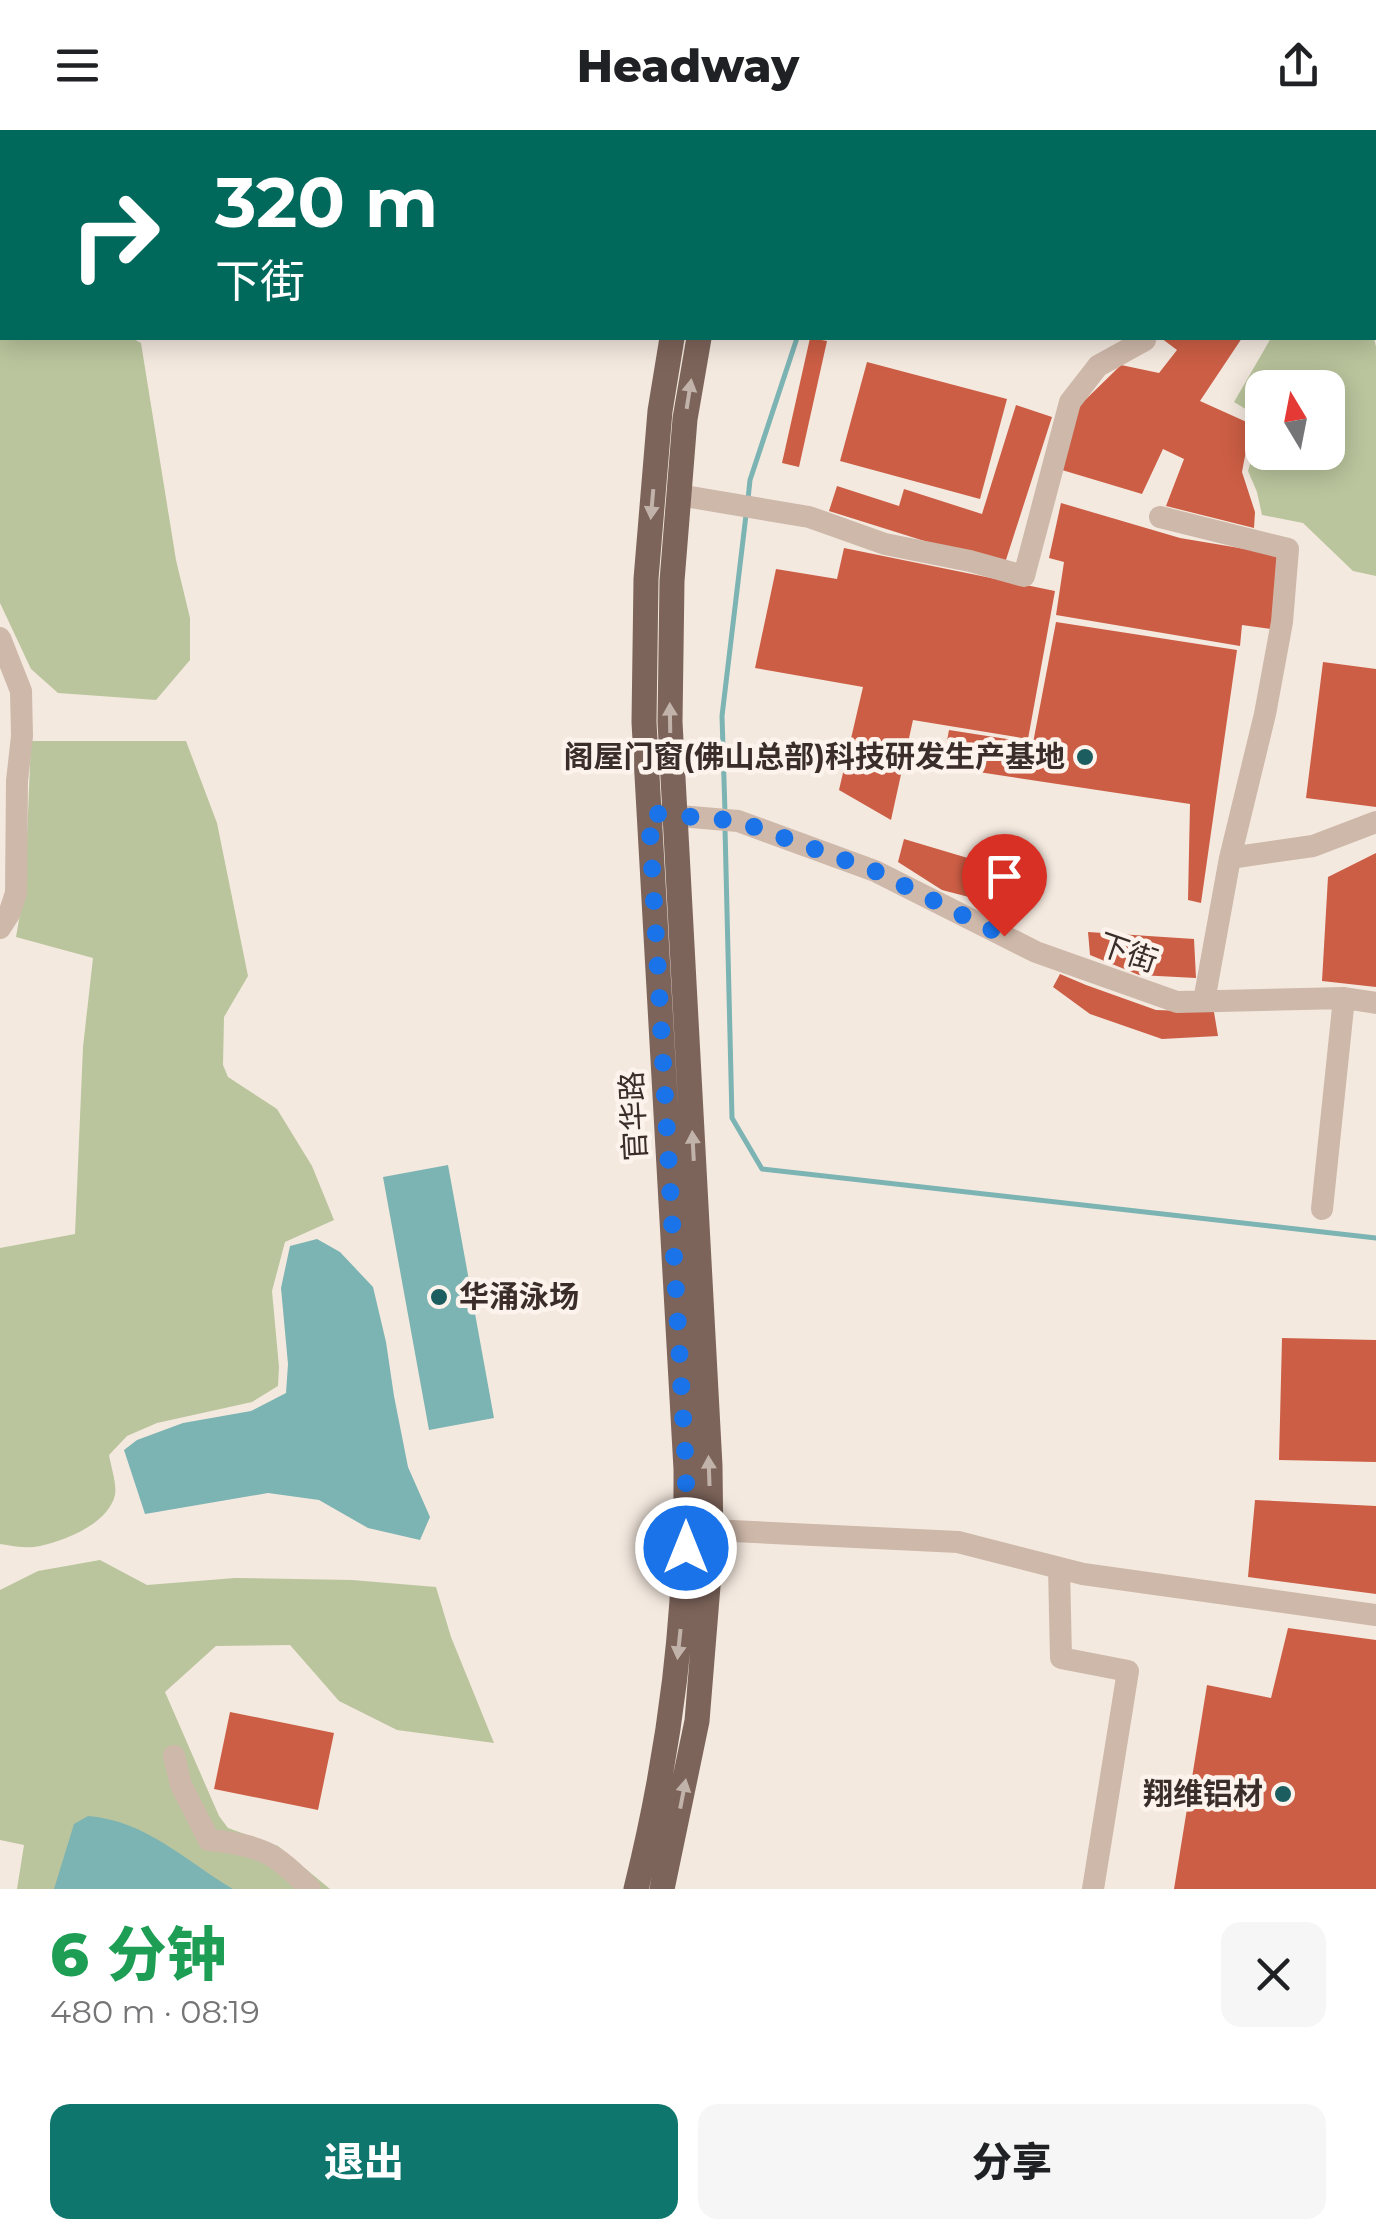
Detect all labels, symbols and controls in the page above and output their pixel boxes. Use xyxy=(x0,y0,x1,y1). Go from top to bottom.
icon: menu xyxy=(50,38,105,93)
text: Headway xyxy=(577,38,799,93)
icon: share xyxy=(1271,38,1326,93)
text: 320 m xyxy=(215,159,438,245)
icon: right xyxy=(50,170,180,300)
text: 下街 xyxy=(215,253,305,308)
north arrow xyxy=(1245,370,1345,470)
map controls xyxy=(1245,370,1345,470)
one-way arrow xyxy=(681,377,697,409)
one-way arrow xyxy=(643,488,659,520)
one-way arrow xyxy=(662,701,678,733)
place label: 阁屋门窗(佛山总部)科技研发生产基地 xyxy=(564,738,1065,775)
marker: 阁屋门窗(佛山总部)科技研发生产基地 xyxy=(1074,746,1096,768)
pin xyxy=(962,834,1047,937)
icon: arrive xyxy=(977,849,1032,904)
street label: 下街 xyxy=(1094,925,1163,980)
street label: 官华路 xyxy=(613,1070,654,1162)
one-way arrow xyxy=(685,1130,701,1162)
place label: 华涌泳场 xyxy=(459,1278,579,1315)
marker: 华涌泳场 xyxy=(428,1286,450,1308)
one-way arrow xyxy=(701,1454,717,1486)
position arrow xyxy=(634,1496,738,1600)
one-way arrow xyxy=(671,1629,687,1660)
place label: 翔维铝材 xyxy=(1143,1775,1263,1812)
one-way arrow xyxy=(676,1778,691,1809)
marker: 翔维铝材 xyxy=(1272,1783,1294,1805)
text: 6 分钟 xyxy=(50,1918,226,1991)
button: close xyxy=(1221,1922,1326,2027)
text: 480 m · 08:19 xyxy=(50,1992,260,2031)
button: 退出 xyxy=(50,2104,678,2219)
button: 分享 xyxy=(698,2104,1326,2219)

